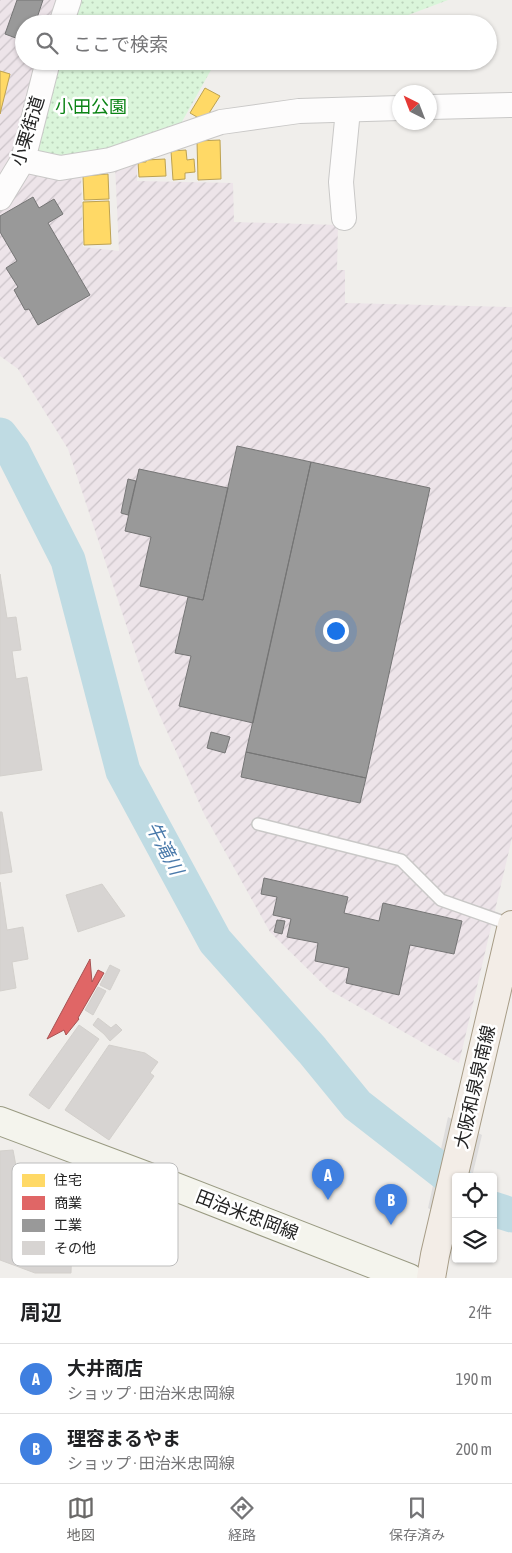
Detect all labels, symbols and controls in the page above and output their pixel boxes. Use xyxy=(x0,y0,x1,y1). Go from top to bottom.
search box xyxy=(15,15,497,70)
icon: search xyxy=(33,29,61,57)
text: ここで検索 xyxy=(73,33,168,55)
north arrow xyxy=(392,85,437,130)
street label: 小栗街道 xyxy=(7,93,48,168)
park label: 小田公園 xyxy=(55,96,127,117)
your location xyxy=(323,618,349,644)
water label: 牛滝川 xyxy=(142,818,189,880)
street label: 大阪和泉泉南線 xyxy=(450,1023,499,1151)
pin: A xyxy=(312,1159,344,1200)
legend xyxy=(12,1163,178,1266)
text: 住宅 xyxy=(54,1172,82,1188)
map controls xyxy=(452,1173,497,1263)
button: locate xyxy=(452,1173,497,1218)
pin: B xyxy=(375,1184,407,1225)
street label: 田治米忠岡線 xyxy=(193,1185,301,1244)
text: 商業 xyxy=(54,1195,82,1211)
text: 工業 xyxy=(54,1217,82,1233)
button: layers xyxy=(452,1218,497,1263)
text: その他 xyxy=(54,1240,96,1256)
text: 周辺 xyxy=(20,1300,62,1324)
text: 2件 xyxy=(468,1303,492,1321)
text: 大井商店 xyxy=(67,1357,143,1379)
text: A xyxy=(32,1370,40,1388)
text: 190 m xyxy=(456,1370,492,1388)
text: ショップ · 田治米忠岡線 xyxy=(67,1384,235,1402)
text: 理容まるやま xyxy=(67,1427,181,1449)
text: B xyxy=(32,1440,40,1458)
text: 200 m xyxy=(456,1440,492,1458)
text: ショップ · 田治米忠岡線 xyxy=(67,1454,235,1472)
tab: 地図 xyxy=(67,1494,95,1544)
tab: 経路 xyxy=(228,1494,256,1544)
tab: 保存済み xyxy=(389,1494,445,1544)

